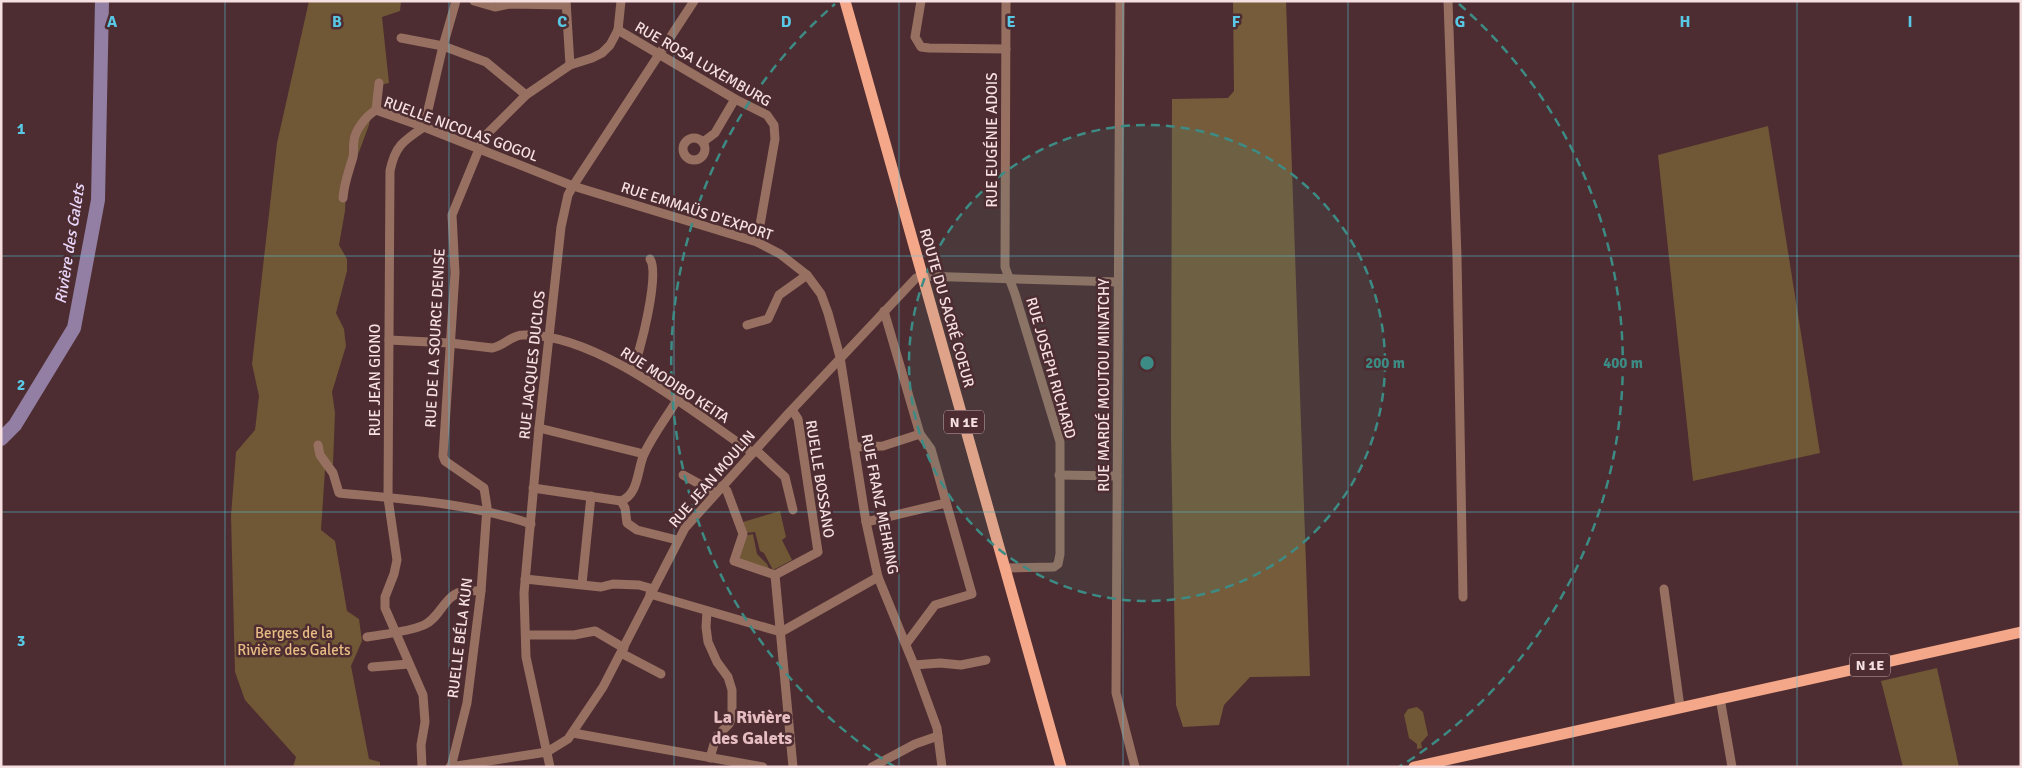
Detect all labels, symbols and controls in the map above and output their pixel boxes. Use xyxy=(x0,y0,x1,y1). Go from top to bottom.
text: A xyxy=(107,12,118,32)
text: B xyxy=(332,12,342,32)
text: C xyxy=(557,12,567,32)
text: D xyxy=(781,12,792,32)
text: E xyxy=(1006,12,1016,32)
text: F xyxy=(1232,12,1241,32)
text: G xyxy=(1455,12,1465,32)
text: H xyxy=(1680,12,1690,32)
text: I xyxy=(1907,12,1913,32)
street label: RUE ROSA LUXEMBURG xyxy=(632,18,774,110)
street label: RUE EUGÉNIE ADOIS xyxy=(982,72,1001,208)
street label: RUELLE NICOLAS GOGOL xyxy=(381,93,541,165)
text: 1 xyxy=(17,119,26,139)
street label: RUE EMMAÜS D'EXPORT xyxy=(619,178,776,244)
water label: Rivière des Galets xyxy=(51,181,90,305)
street label: ROUTE DU SACRÉ COEUR xyxy=(916,226,979,390)
street label: RUE DE LA SOURCE DENISE xyxy=(421,248,449,428)
street label: RUE MARDÉ MOUTOU MINATCHY xyxy=(1094,278,1113,492)
street label: RUE JACQUES DUCLOS xyxy=(515,290,549,440)
street label: RUE JOSEPH RICHARD xyxy=(1022,295,1080,441)
street label: RUE JEAN GIONO xyxy=(366,324,384,436)
street label: RUE MODIBO KEITA xyxy=(617,343,733,427)
centre of rings xyxy=(1138,354,1156,372)
text: 200 m xyxy=(1365,354,1405,372)
text: 400 m xyxy=(1603,354,1643,372)
text: 2 xyxy=(17,375,25,395)
road number: N 1E xyxy=(944,411,984,434)
street label: RUELLE BOSSANO xyxy=(802,419,838,539)
street label: RUE JEAN MOULIN xyxy=(665,427,759,531)
street label: RUE FRANZ MEHRING xyxy=(858,432,902,576)
street label: RUELLE BÉLA KUN xyxy=(443,577,476,699)
park label: Berges de la Rivière des Galets xyxy=(237,624,351,659)
text: 3 xyxy=(17,631,25,651)
road number: N 1E xyxy=(1850,654,1890,676)
district label: La Rivière des Galets xyxy=(712,706,792,749)

